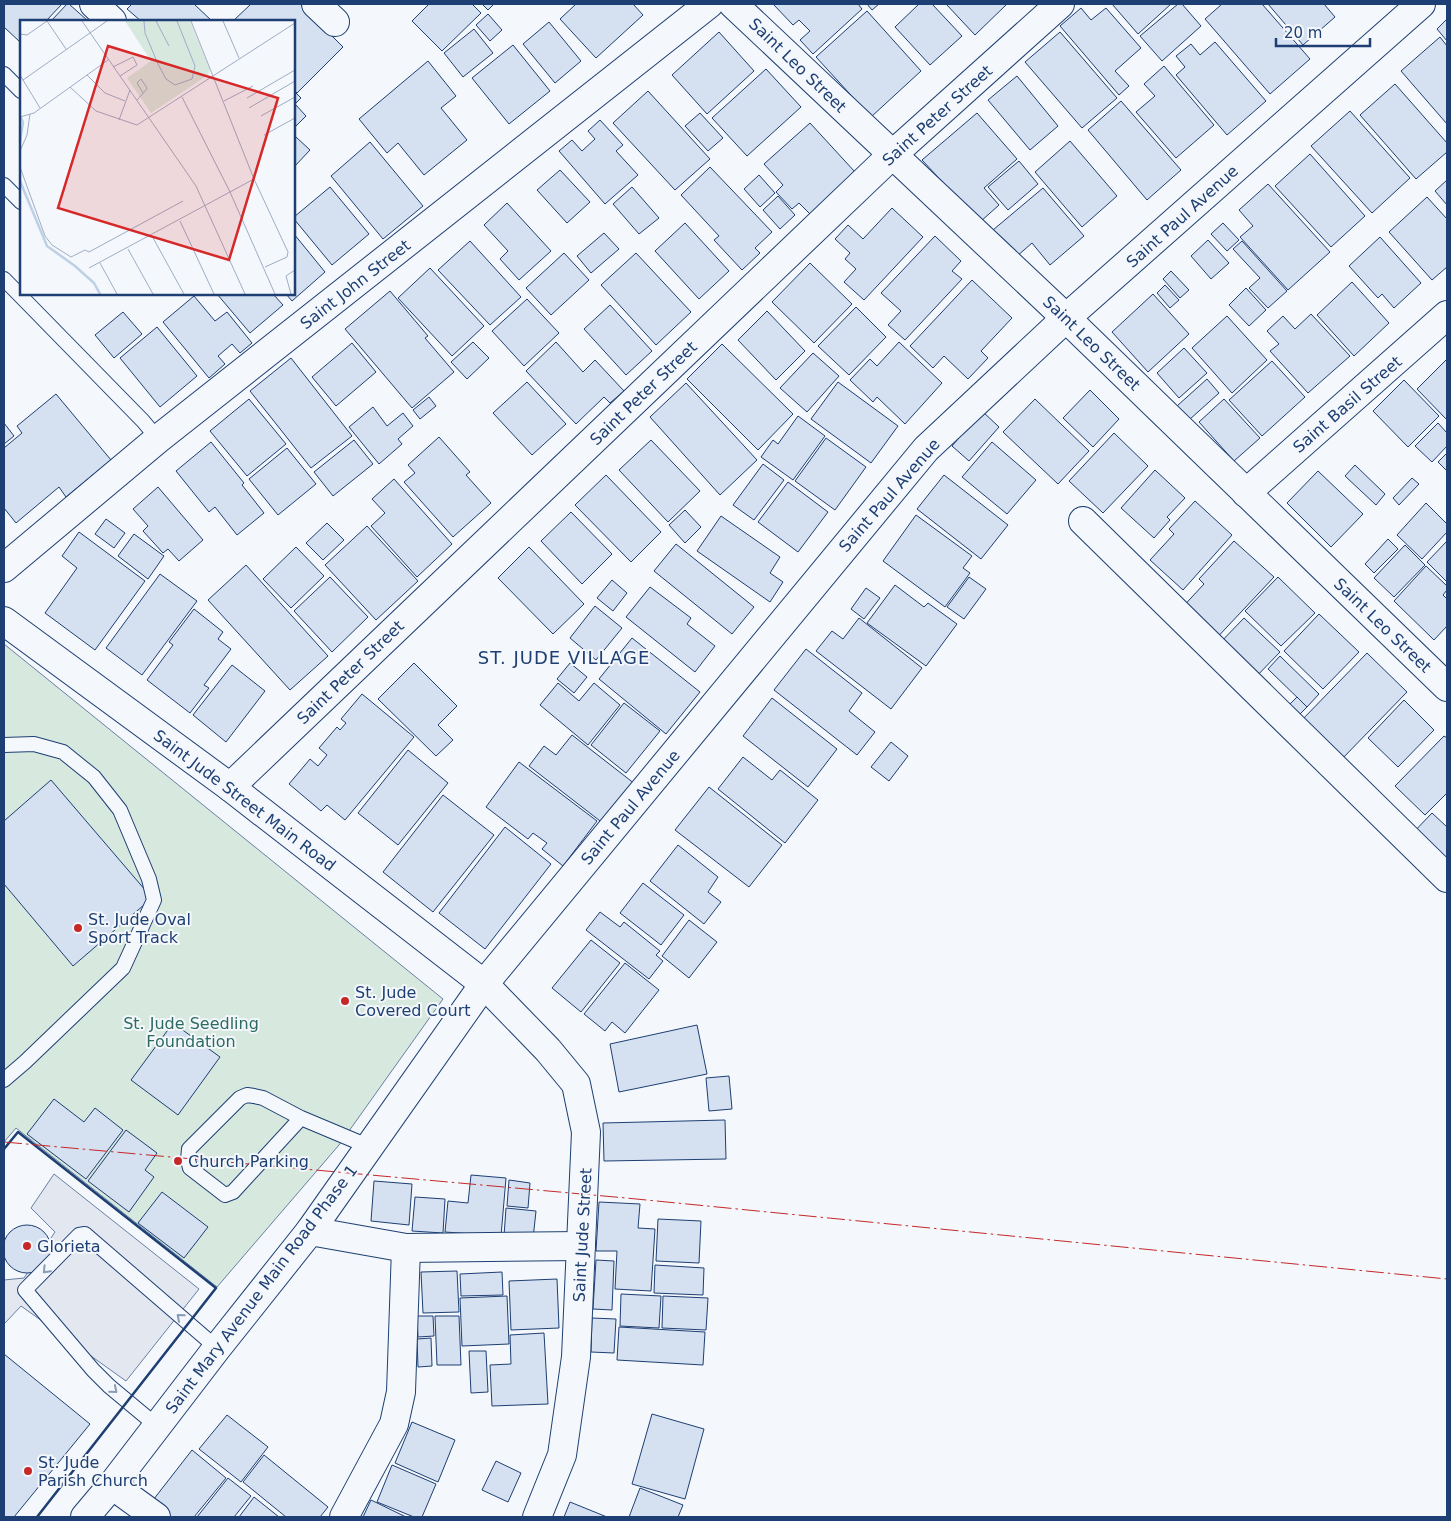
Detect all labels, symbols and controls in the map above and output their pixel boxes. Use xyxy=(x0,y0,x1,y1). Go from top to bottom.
street label: Saint Leo Street xyxy=(745,14,850,117)
scale bar xyxy=(1276,15,1370,47)
inset map xyxy=(20,20,295,295)
text: 20 m xyxy=(1284,24,1322,42)
street label: Saint Peter Street xyxy=(878,61,996,170)
street label: Saint Paul Avenue xyxy=(1123,161,1242,272)
street label: Saint John Street xyxy=(297,236,414,333)
street label: Saint Leo Street xyxy=(1039,292,1144,395)
street label: Saint Peter Street xyxy=(586,337,701,449)
street label: Saint Basil Street xyxy=(1289,352,1405,457)
street label: Saint Paul Avenue xyxy=(835,435,944,556)
street label: Saint Leo Street xyxy=(1330,574,1435,677)
street label: Saint Peter Street xyxy=(293,616,408,728)
district label: ST. JUDE VILLAGE xyxy=(478,647,650,668)
street label: Saint Jude Street Main Road xyxy=(150,726,339,875)
street label: Saint Paul Avenue xyxy=(577,746,684,868)
place label: St. Jude Oval Sport Track xyxy=(88,910,191,947)
marker: St. Jude Oval Sport Track xyxy=(72,922,84,934)
place label: St. Jude Covered Court xyxy=(355,983,471,1020)
marker: St. Jude Covered Court xyxy=(339,995,351,1007)
park label: St. Jude Seedling Foundation xyxy=(123,1014,259,1051)
place label: Church Parking xyxy=(188,1152,309,1171)
marker: Church Parking xyxy=(172,1155,184,1167)
street label: Saint Mary Avenue Main Road Phase 1 xyxy=(162,1161,361,1418)
street label: Saint Jude Street xyxy=(569,1167,596,1303)
place label: Glorieta xyxy=(37,1237,101,1256)
marker: Glorieta xyxy=(21,1240,33,1252)
one-way arrow xyxy=(42,1264,51,1273)
one-way arrow xyxy=(177,1314,186,1322)
one-way arrow xyxy=(109,1384,118,1393)
place label: St. Jude Parish Church xyxy=(38,1453,148,1490)
marker: St. Jude Parish Church xyxy=(22,1465,34,1477)

